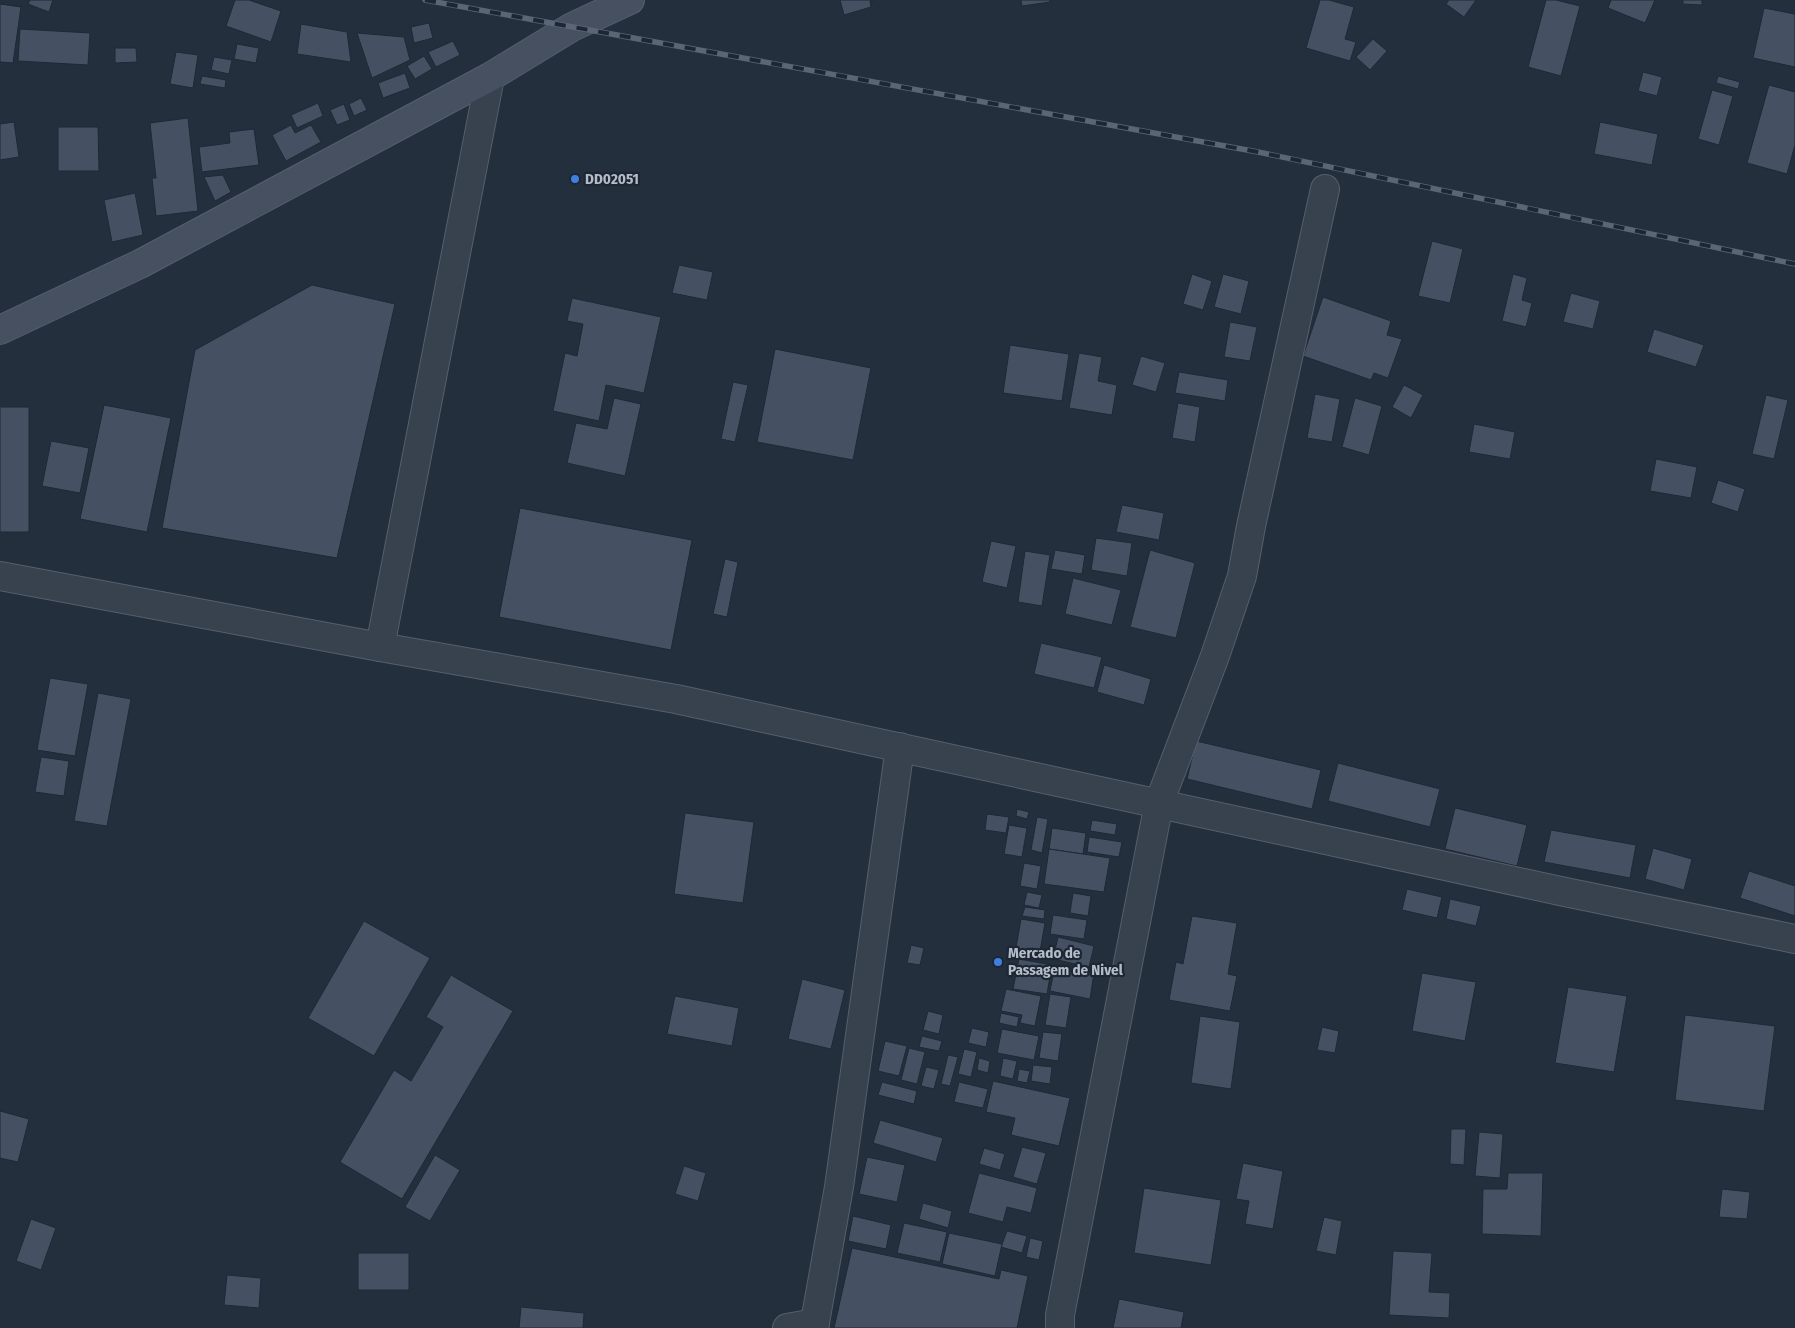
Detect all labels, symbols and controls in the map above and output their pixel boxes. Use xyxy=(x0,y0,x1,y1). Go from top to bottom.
place label: DD02051 xyxy=(585,170,639,188)
marker: DD02051 xyxy=(569,173,581,185)
place label: Mercado de Passagem de Nivel xyxy=(1008,944,1124,979)
marker: Mercado de Passagem de Nivel xyxy=(992,956,1004,968)

